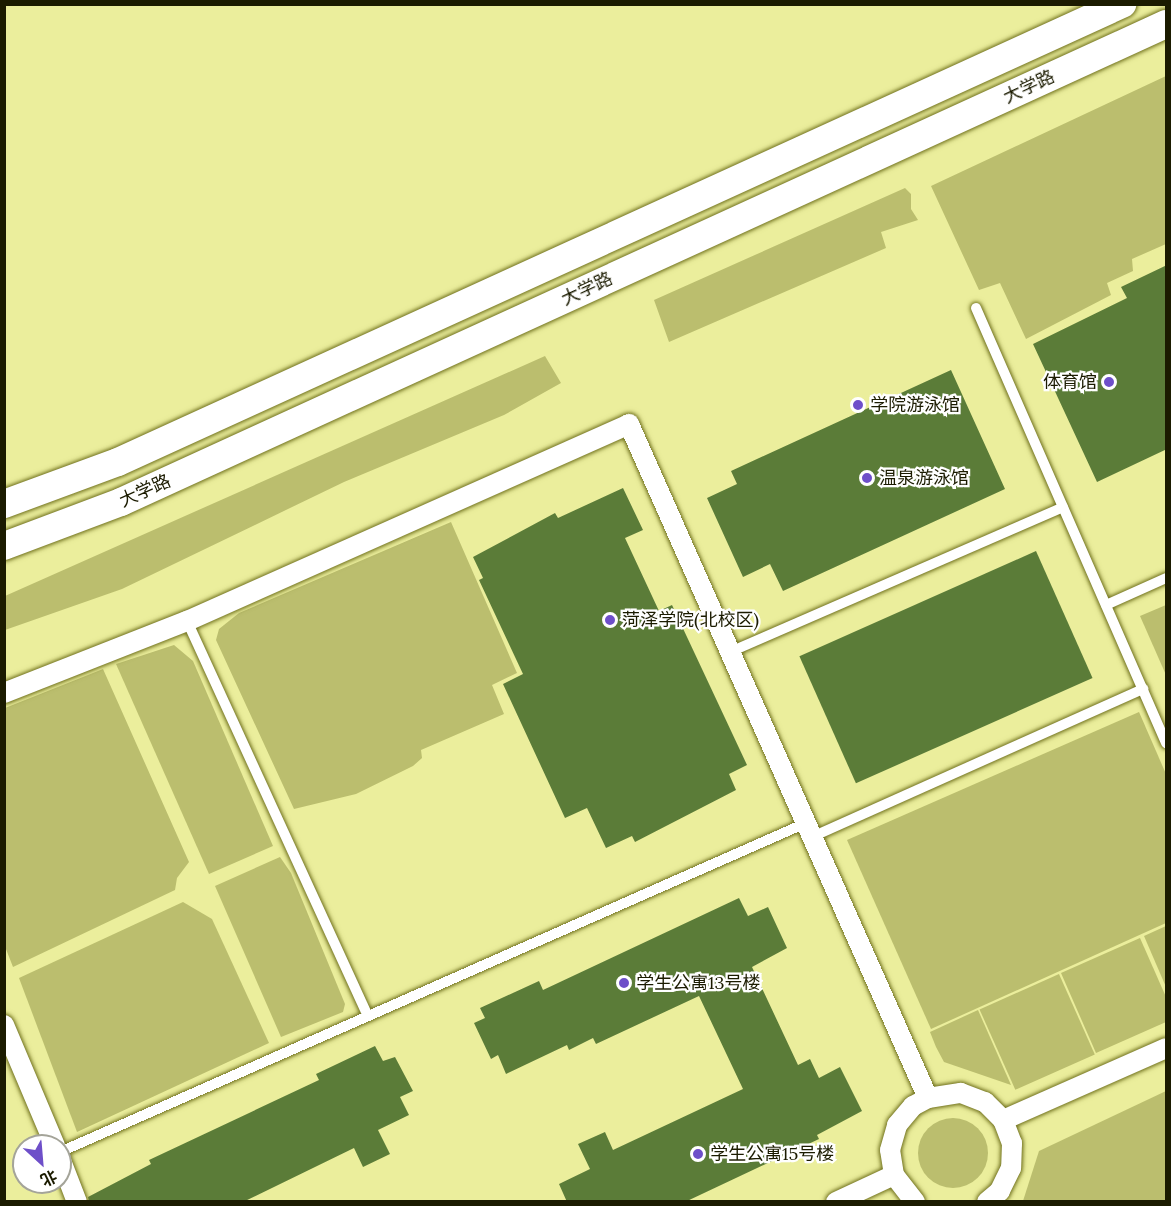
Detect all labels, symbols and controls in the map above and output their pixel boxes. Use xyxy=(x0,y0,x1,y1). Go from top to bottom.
street label: 大学路 xyxy=(1000,66,1058,108)
street label: 大学路 xyxy=(558,268,616,310)
place label: 体育馆 xyxy=(1043,371,1097,393)
marker: 体育馆 xyxy=(1102,375,1116,389)
place label: 学院游泳馆 xyxy=(870,394,960,416)
marker: 学院游泳馆 xyxy=(851,398,865,412)
place label: 温泉游泳馆 xyxy=(879,467,969,489)
street label: 大学路 xyxy=(116,470,174,512)
marker: 温泉游泳馆 xyxy=(860,471,874,485)
place label: 菏泽学院(北校区) xyxy=(622,609,759,631)
marker: 菏泽学院(北校区) xyxy=(603,613,617,627)
place label: 学生公寓13号楼 xyxy=(636,972,761,994)
marker: 学生公寓13号楼 xyxy=(617,976,631,990)
north arrow xyxy=(12,1134,72,1194)
place label: 学生公寓15号楼 xyxy=(710,1143,834,1165)
marker: 学生公寓15号楼 xyxy=(691,1147,705,1161)
text: 北 xyxy=(37,1166,61,1191)

